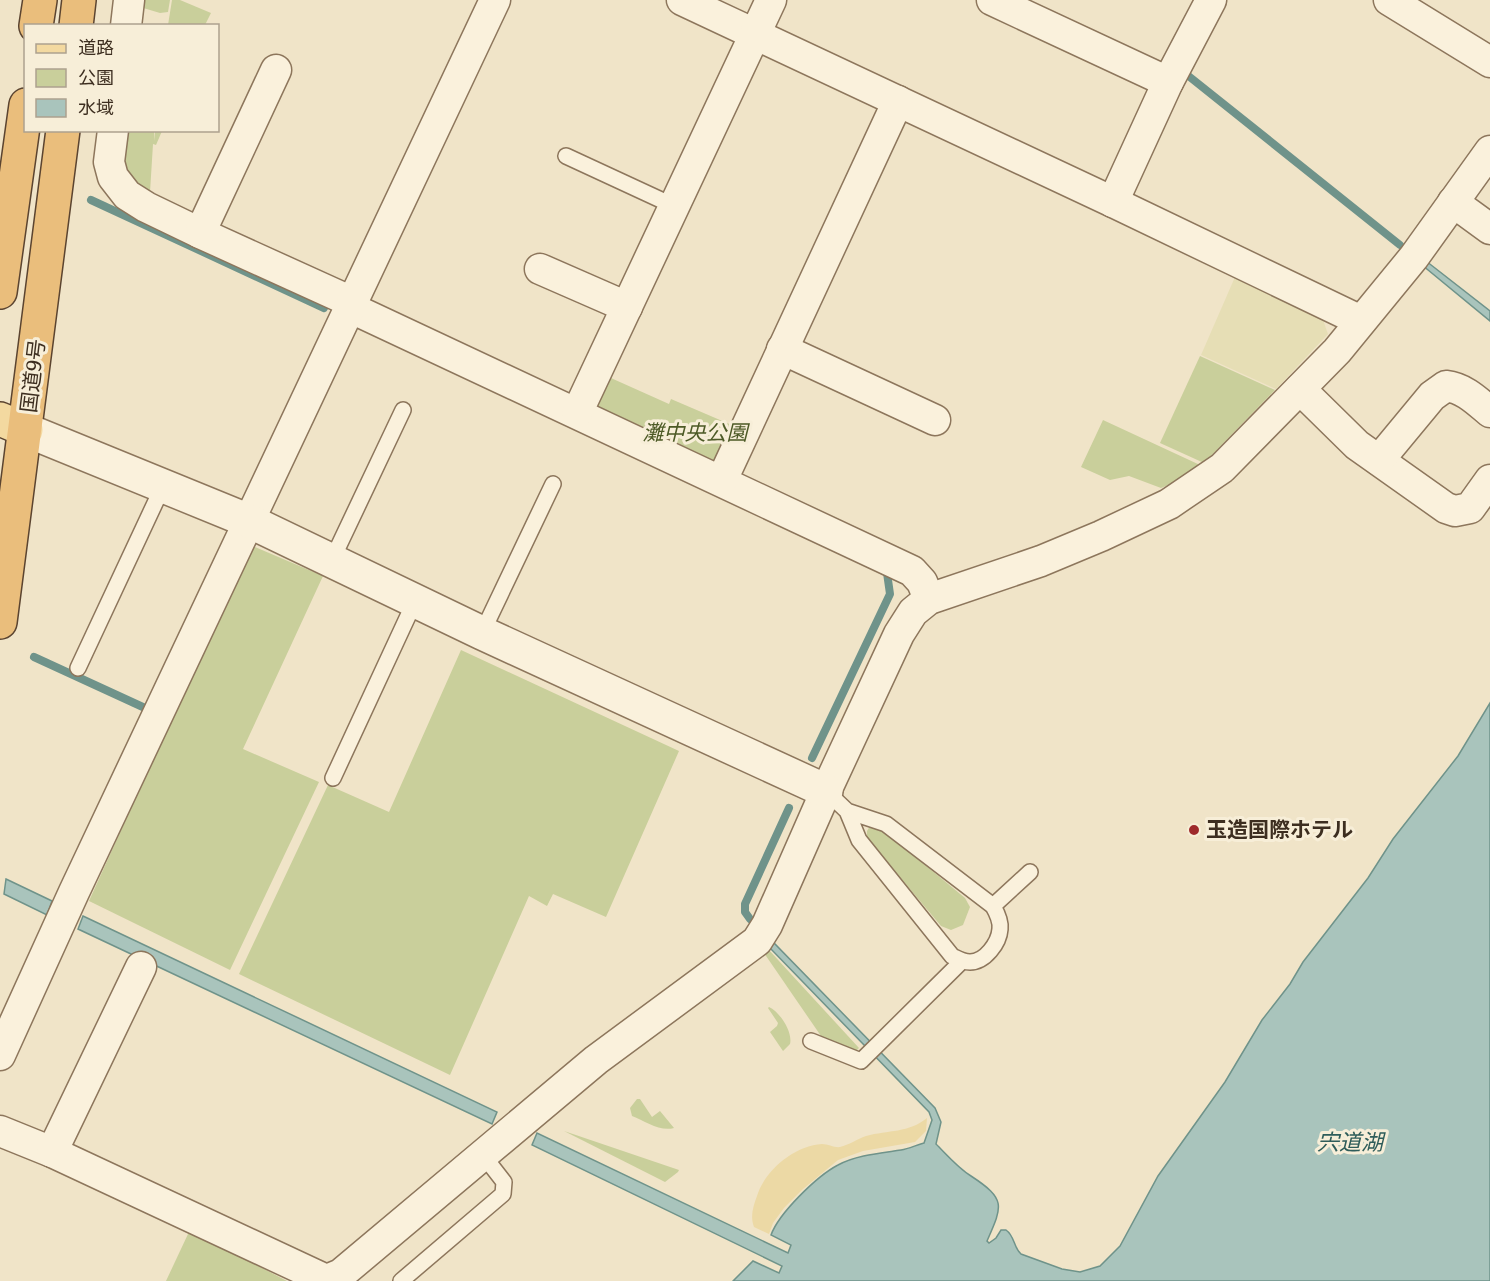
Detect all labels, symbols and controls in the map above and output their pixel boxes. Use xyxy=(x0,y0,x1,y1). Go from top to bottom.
legend xyxy=(24,24,219,132)
text: 道路 xyxy=(78,33,114,60)
text: 公園 xyxy=(78,63,114,90)
text: 水域 xyxy=(78,93,114,120)
street label: 国道9号 xyxy=(11,337,50,414)
park label: 灘中央公園 xyxy=(643,415,750,446)
place label: 玉造国際ホテル xyxy=(1206,812,1353,843)
marker: 玉造国際ホテル xyxy=(1187,823,1201,837)
water label: 宍道湖 xyxy=(1317,1124,1386,1157)

